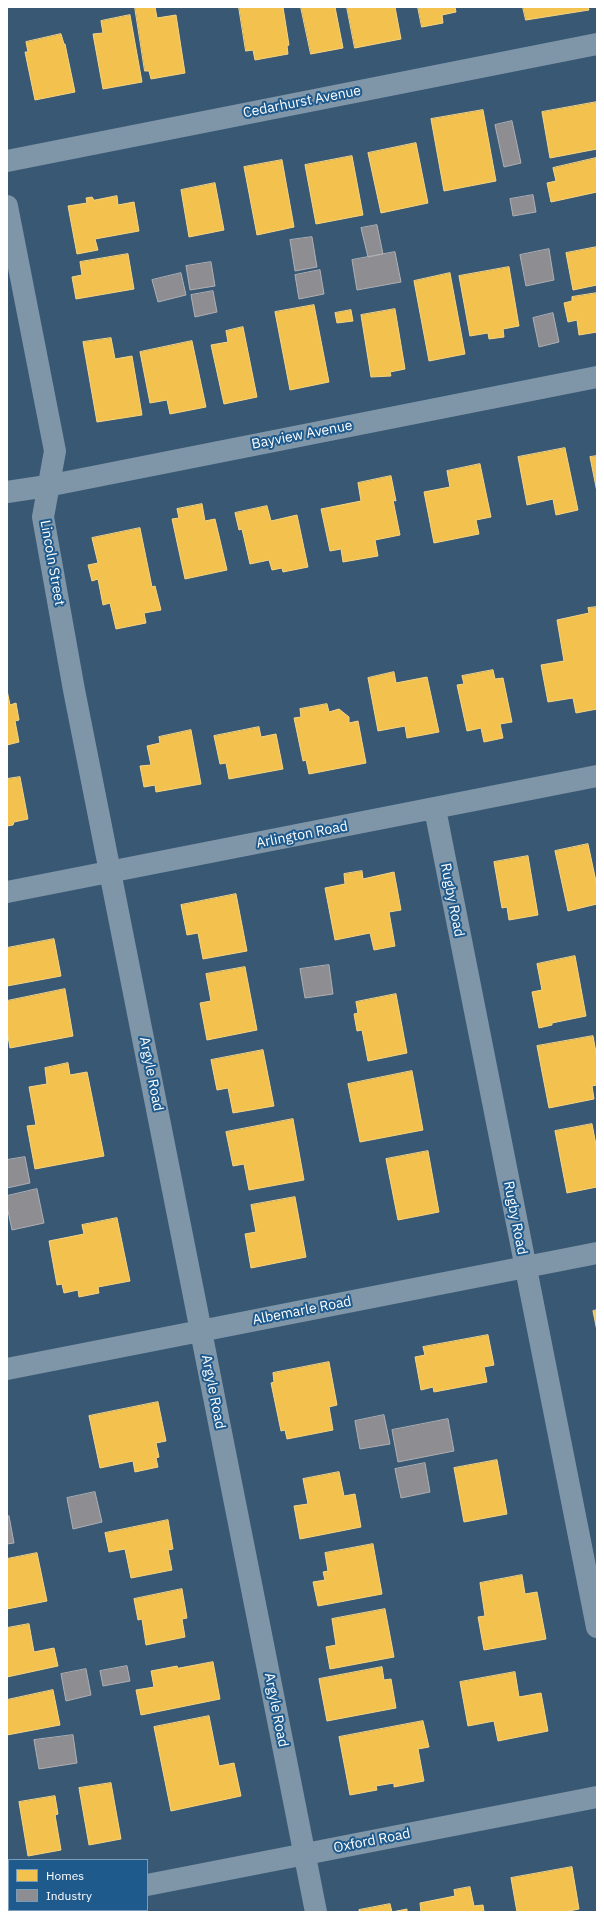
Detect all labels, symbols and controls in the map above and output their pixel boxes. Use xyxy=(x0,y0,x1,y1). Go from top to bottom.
street label: Cedarhurst Avenue xyxy=(242,82,362,122)
street label: Bayview Avenue xyxy=(250,417,354,453)
street label: Lincoln Street xyxy=(36,519,68,607)
street label: Arlington Road xyxy=(255,818,349,852)
street label: Rugby Road xyxy=(437,862,467,938)
street label: Argyle Road xyxy=(136,1035,166,1113)
street label: Rugby Road xyxy=(500,1180,530,1256)
street label: Albemarle Road xyxy=(251,1293,353,1329)
street label: Argyle Road xyxy=(198,1353,228,1431)
street label: Argyle Road xyxy=(261,1671,291,1749)
street label: Oxford Road xyxy=(332,1825,412,1857)
legend xyxy=(8,1859,148,1911)
text: Homes xyxy=(46,1868,84,1883)
text: Industry xyxy=(46,1888,92,1903)

